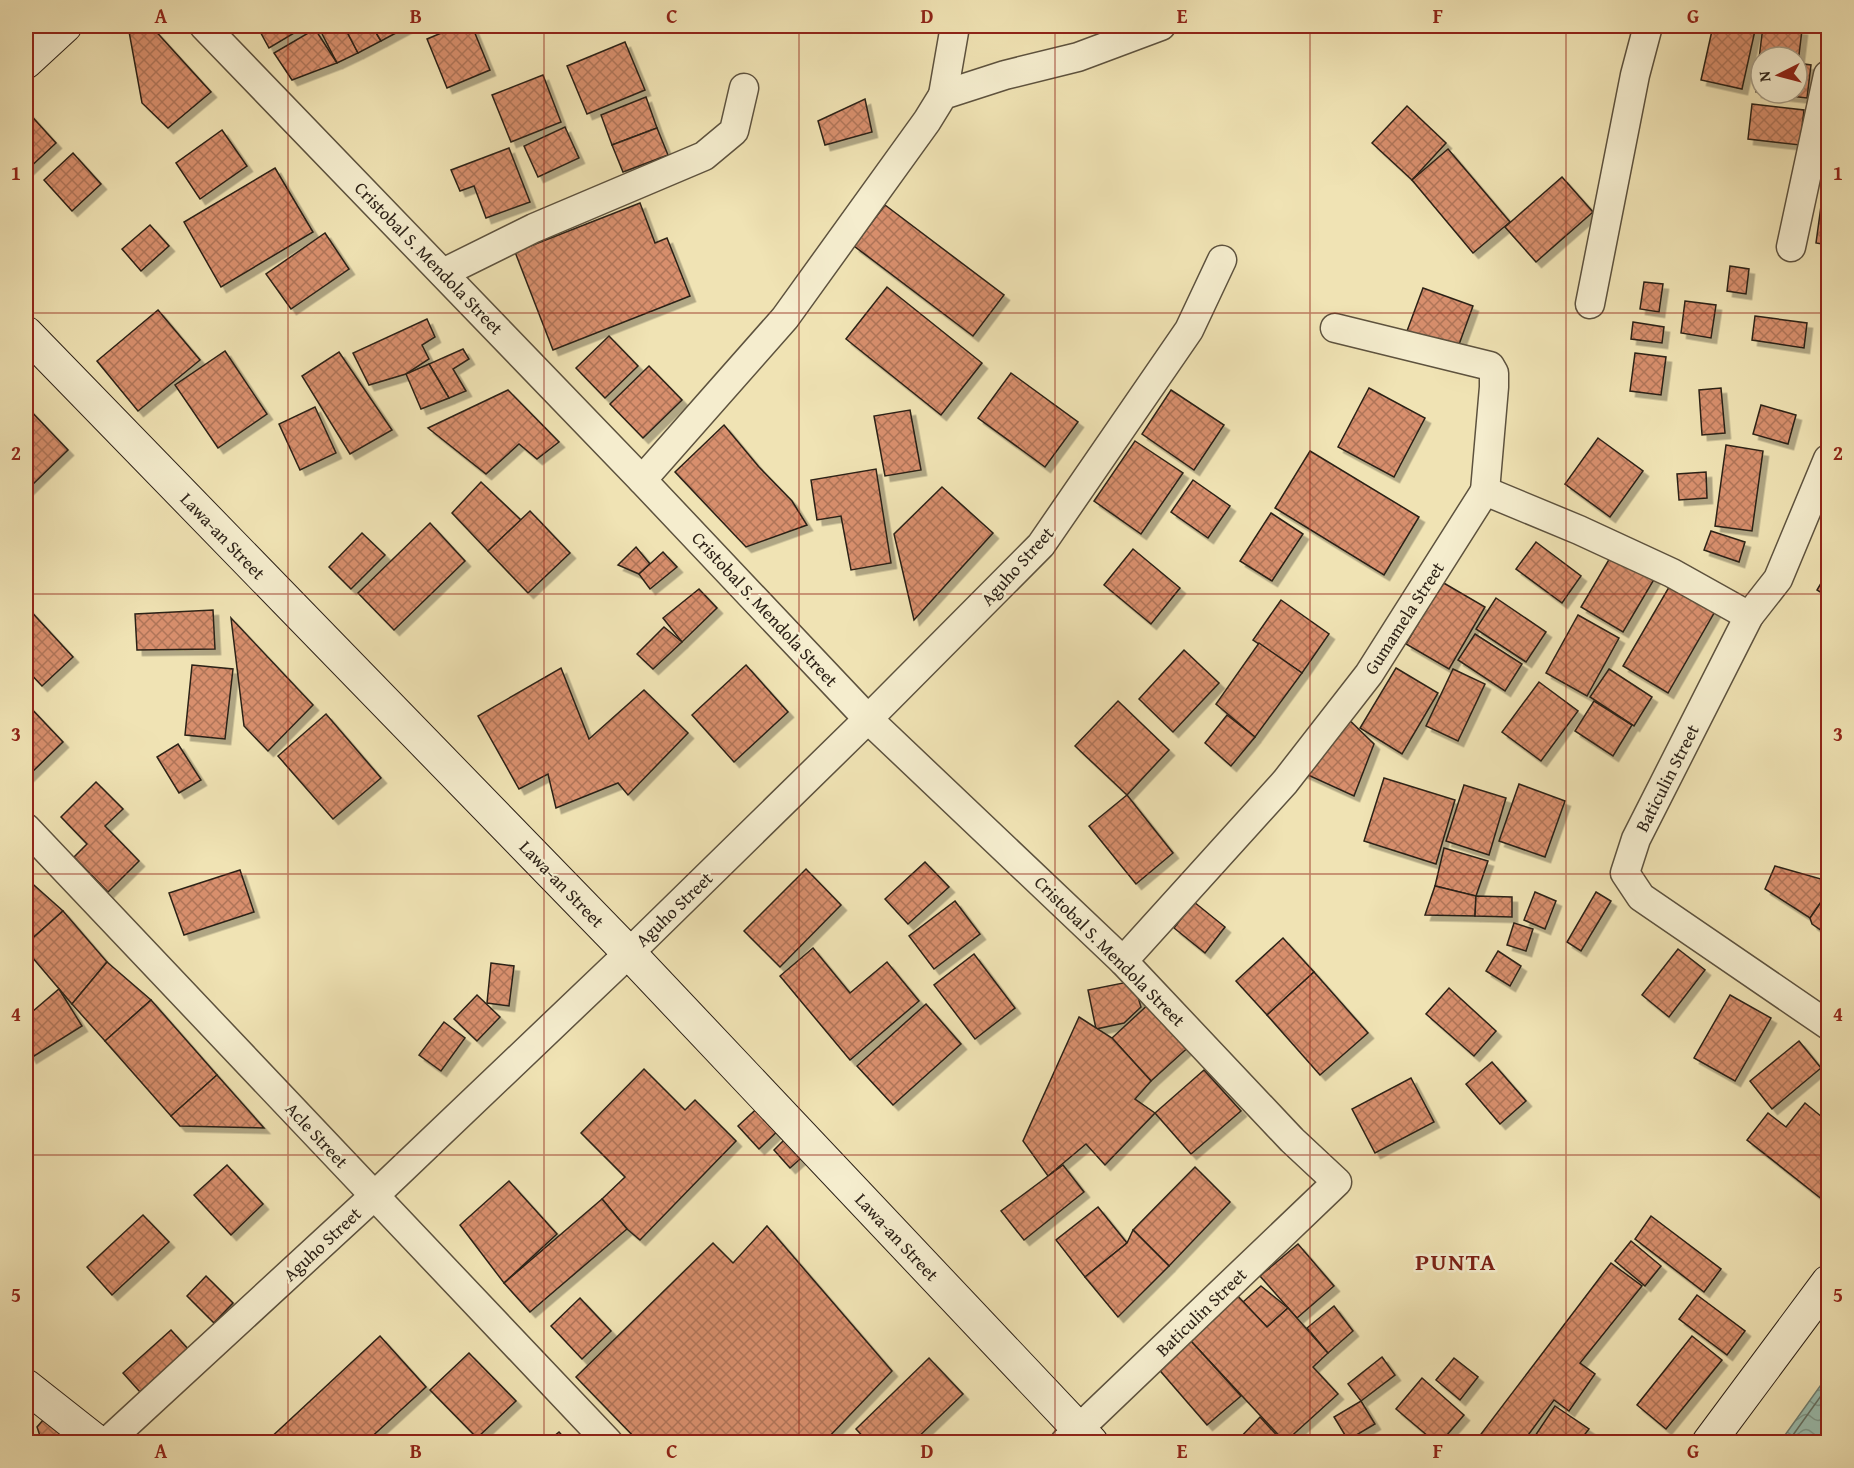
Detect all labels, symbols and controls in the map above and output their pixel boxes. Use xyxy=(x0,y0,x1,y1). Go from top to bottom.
text: A xyxy=(155,1,168,30)
text: B xyxy=(410,1,422,30)
text: C xyxy=(666,1,678,30)
text: D xyxy=(920,1,934,30)
text: E xyxy=(1177,1,1188,30)
text: F xyxy=(1433,1,1443,30)
text: G xyxy=(1687,1,1699,30)
north arrow xyxy=(1749,45,1809,105)
text: N xyxy=(1752,70,1777,83)
text: 1 xyxy=(11,158,21,187)
text: 1 xyxy=(1833,158,1843,187)
street label: Cristobal S. Mendola Street xyxy=(348,175,510,341)
text: 2 xyxy=(11,438,21,467)
text: 2 xyxy=(1833,438,1843,467)
street label: Lawa-an Street xyxy=(174,486,272,586)
street label: Aguho Street xyxy=(974,520,1060,612)
street label: Cristobal S. Mendola Street xyxy=(686,525,845,693)
street label: Gumamela Street xyxy=(1357,556,1451,680)
text: 3 xyxy=(11,719,21,748)
street label: Baticulin Street xyxy=(1628,719,1706,837)
text: 3 xyxy=(1833,719,1843,748)
street label: Lawa-an Street xyxy=(513,834,611,934)
street label: Aguho Street xyxy=(629,865,719,953)
street label: Cristobal S. Mendola Street xyxy=(1028,869,1192,1033)
text: 4 xyxy=(11,999,21,1028)
text: 4 xyxy=(1833,999,1843,1028)
street label: Acle Street xyxy=(279,1096,355,1175)
street label: Lawa-an Street xyxy=(849,1187,946,1288)
street label: Aguho Street xyxy=(277,1200,368,1287)
district label: PUNTA xyxy=(1415,1244,1497,1279)
street label: Baticulin Street xyxy=(1149,1261,1253,1363)
text: 5 xyxy=(11,1280,21,1309)
text: 5 xyxy=(1833,1280,1843,1309)
text: A xyxy=(155,1436,168,1465)
text: B xyxy=(410,1436,422,1465)
text: C xyxy=(666,1436,678,1465)
text: D xyxy=(920,1436,934,1465)
text: E xyxy=(1177,1436,1188,1465)
text: F xyxy=(1433,1436,1443,1465)
text: G xyxy=(1687,1436,1699,1465)

